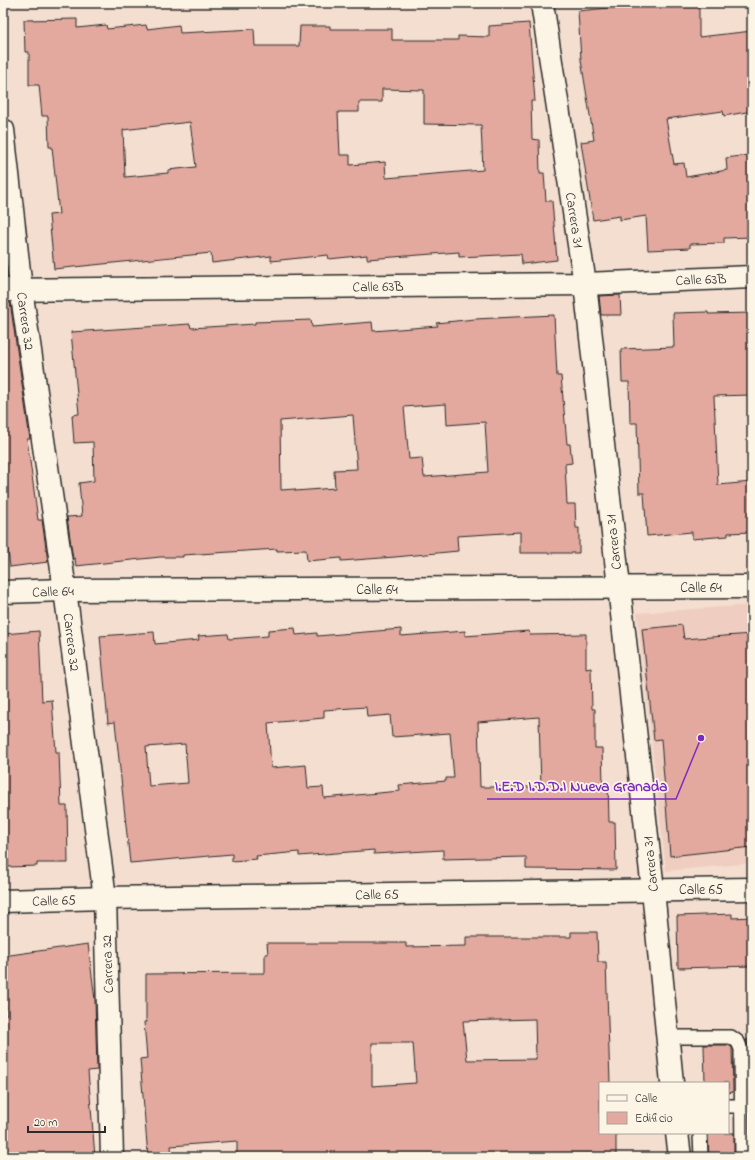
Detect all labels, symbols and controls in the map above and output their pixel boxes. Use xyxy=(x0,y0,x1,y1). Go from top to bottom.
street label: Carrera 31 xyxy=(559,191,588,250)
street label: Calle 63B xyxy=(675,269,727,292)
street label: Calle 63B xyxy=(352,277,404,298)
street label: Carrera 32 xyxy=(10,291,39,352)
street label: Carrera 31 xyxy=(601,512,628,571)
street label: Calle 64 xyxy=(680,578,722,599)
street label: Calle 64 xyxy=(356,580,398,601)
street label: Calle 64 xyxy=(32,581,74,604)
street label: Carrera 32 xyxy=(57,612,84,672)
callout: I.E.D I.D.D.I Nueva Granada xyxy=(487,772,676,799)
text: I.E.D I.D.D.I Nueva Granada xyxy=(495,776,667,798)
street label: Carrera 31 xyxy=(638,834,665,893)
street label: Calle 65 xyxy=(679,880,723,901)
street label: Calle 65 xyxy=(355,885,399,906)
street label: Calle 65 xyxy=(32,890,76,913)
street label: Carrera 32 xyxy=(97,934,120,993)
legend xyxy=(599,1082,729,1134)
text: Calle xyxy=(635,1090,658,1108)
scale bar xyxy=(28,1108,105,1134)
text: Edificio xyxy=(635,1110,673,1128)
text: 20 m xyxy=(34,1114,57,1132)

